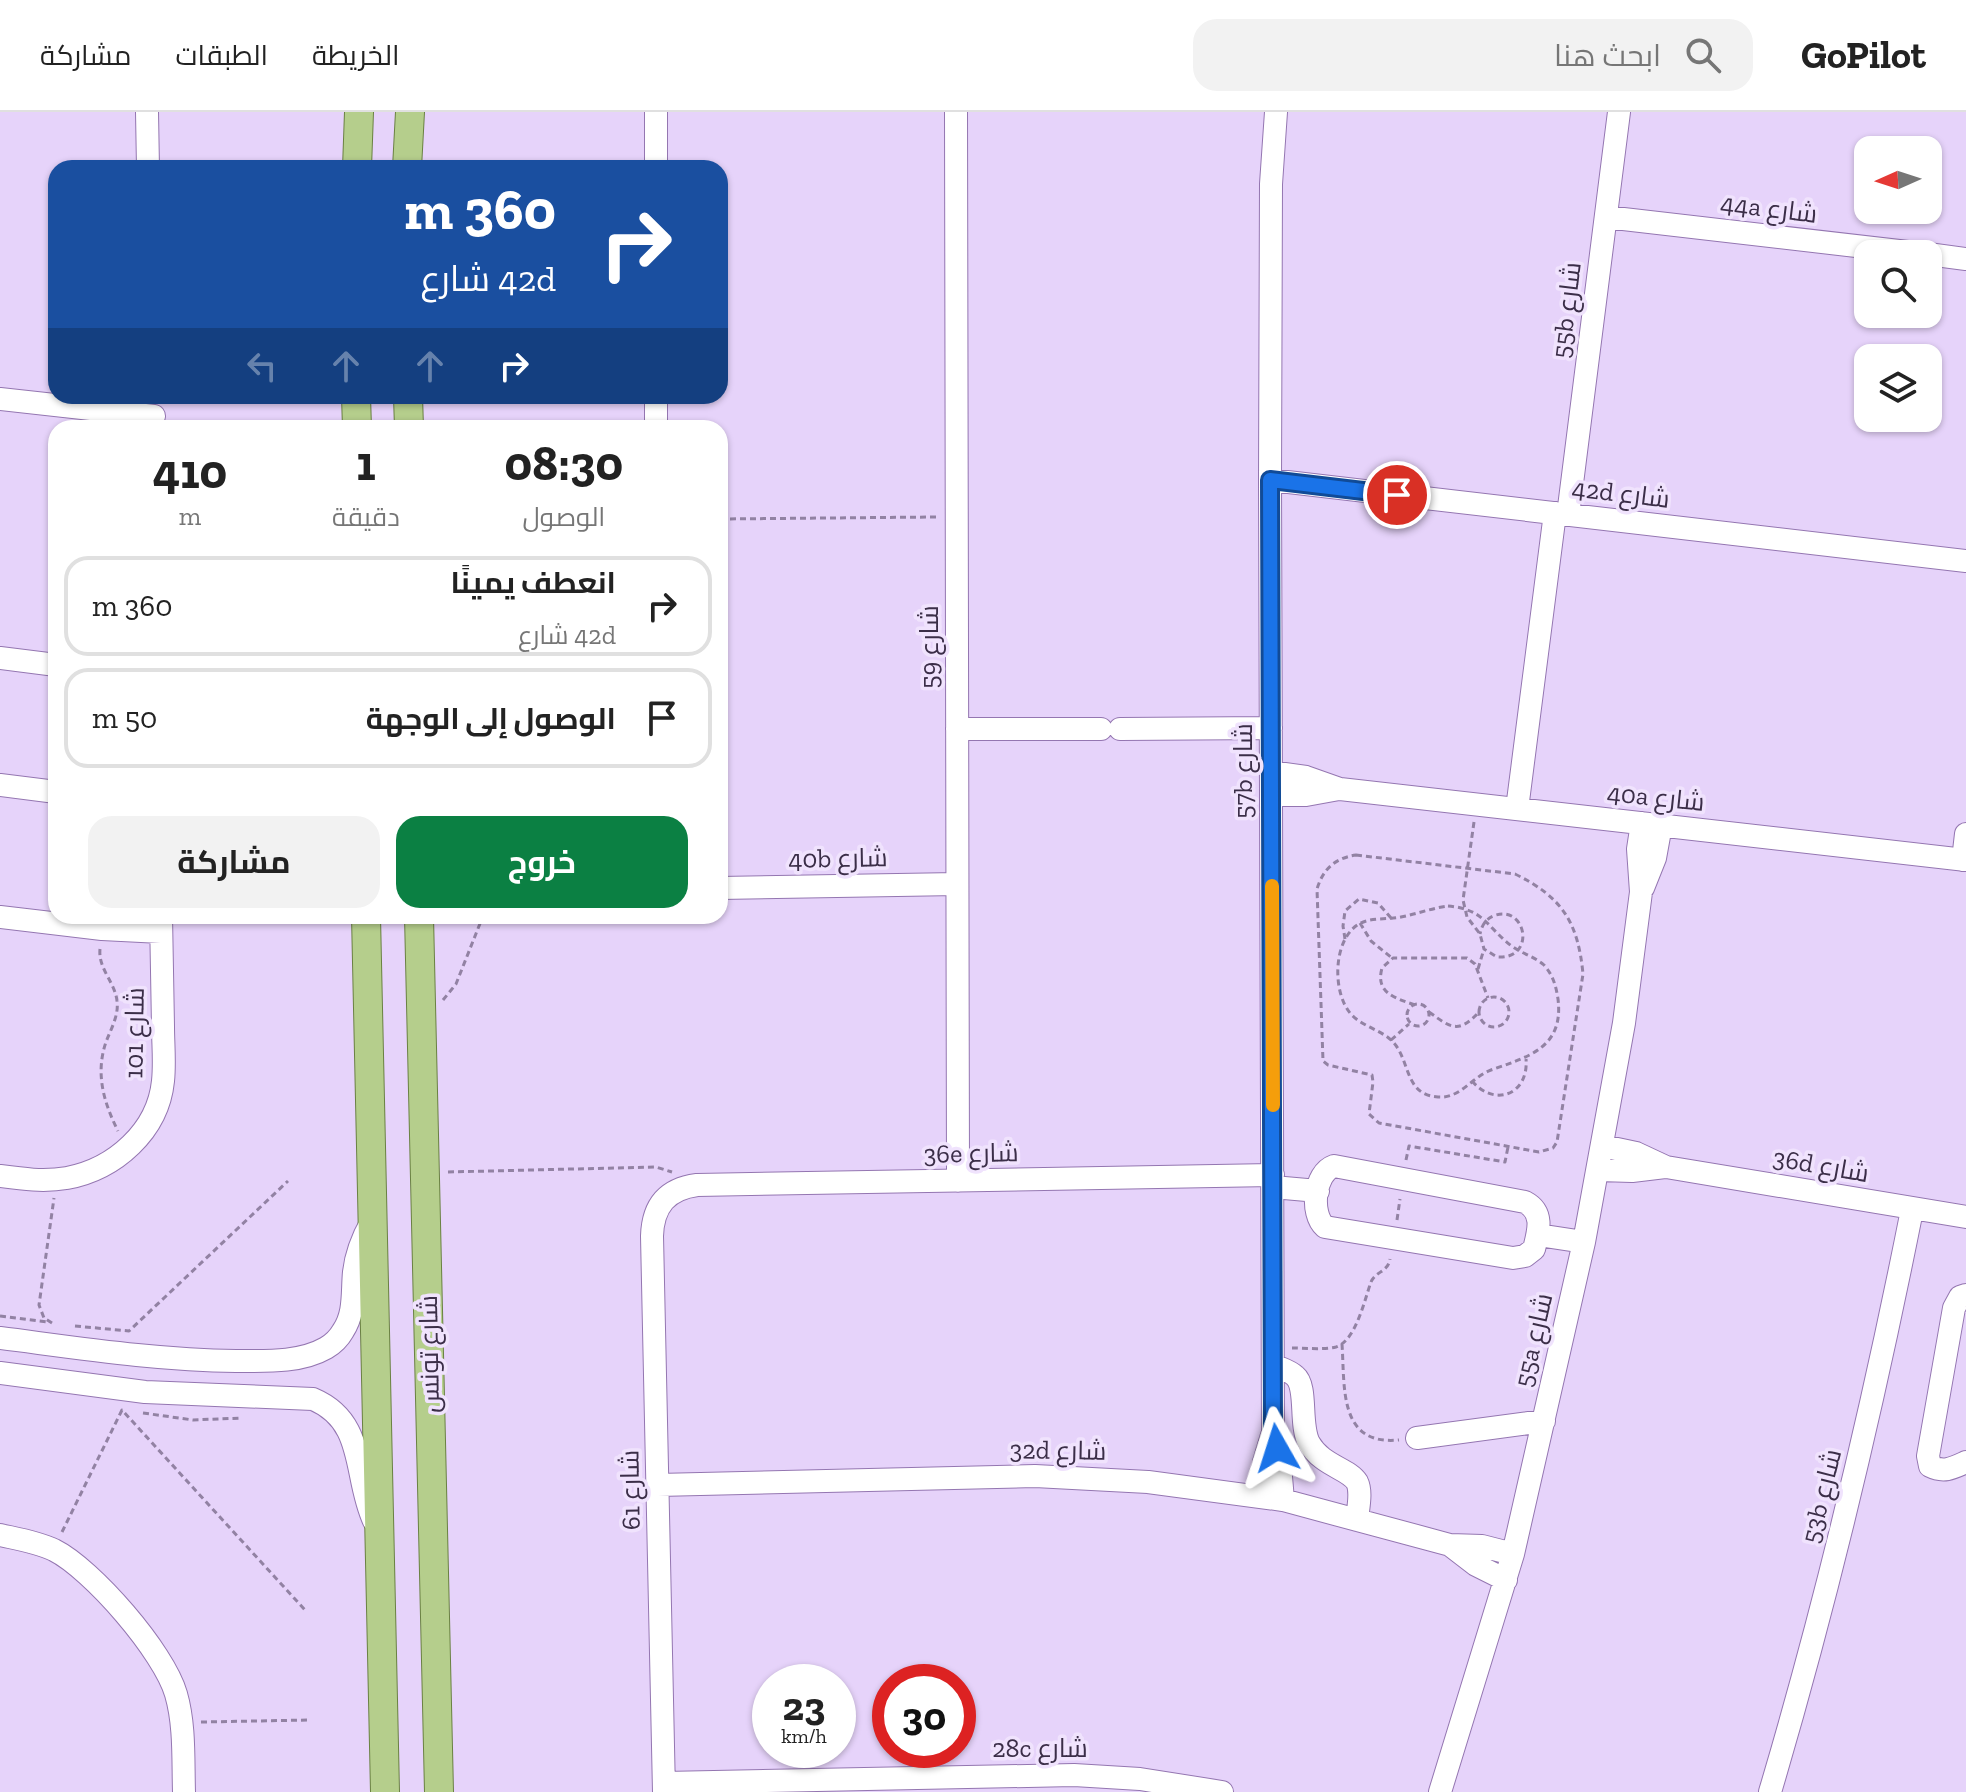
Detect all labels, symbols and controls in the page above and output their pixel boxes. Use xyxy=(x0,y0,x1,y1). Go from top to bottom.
search box xyxy=(1193,19,1753,91)
text: GoPilot xyxy=(1801,32,1926,78)
icon: search xyxy=(1681,33,1725,77)
text: ابحث هنا xyxy=(1554,38,1661,74)
text: مشاركة xyxy=(40,39,131,72)
text: الطبقات xyxy=(175,39,268,72)
text: الخريطة xyxy=(312,39,399,72)
north arrow xyxy=(1854,136,1942,224)
map controls xyxy=(1854,136,1942,432)
text: 360 m xyxy=(404,176,556,243)
street label: 44a شارع xyxy=(1719,186,1819,231)
icon: right xyxy=(584,192,688,296)
button: search xyxy=(1854,240,1942,328)
text: 42d شارع xyxy=(420,257,556,300)
street label: 55b شارع xyxy=(1544,260,1589,360)
icon: left xyxy=(240,344,284,388)
icon: ahead xyxy=(324,344,368,388)
icon: ahead xyxy=(408,344,452,388)
icon: right xyxy=(492,344,536,388)
button: layers xyxy=(1854,344,1942,432)
text: 1 xyxy=(356,435,376,492)
text: 08:30 xyxy=(505,435,623,492)
text: 410 xyxy=(153,443,227,500)
pin xyxy=(1363,461,1431,529)
street label: 42d شارع xyxy=(1570,471,1672,516)
icon: arrive xyxy=(1375,473,1419,517)
text: m xyxy=(179,500,201,532)
text: دقيقة xyxy=(332,501,400,533)
text: الوصول xyxy=(522,501,605,533)
text: انعطف يمينًا xyxy=(450,565,616,601)
icon: right xyxy=(640,584,684,628)
text: 360 m xyxy=(92,588,173,624)
street label: شارع 59 xyxy=(913,605,946,689)
text: 42d شارع xyxy=(518,619,616,651)
icon: arrive xyxy=(640,696,684,740)
text: 50 m xyxy=(92,700,157,736)
text: الوصول إلى الوجهة xyxy=(366,701,616,737)
street label: 57b شارع xyxy=(1227,723,1260,819)
street label: 40a شارع xyxy=(1606,776,1706,819)
button: مشاركة xyxy=(88,816,380,908)
button: خروج xyxy=(396,816,688,908)
street label: 40b شارع xyxy=(788,841,888,876)
street label: شارع 101 xyxy=(117,987,152,1079)
street label: 36e شارع xyxy=(923,1136,1019,1171)
street label: 36d شارع xyxy=(1770,1141,1872,1190)
street label: 55a شارع xyxy=(1507,1290,1560,1390)
street label: شارع تونس xyxy=(412,1295,447,1413)
position arrow xyxy=(1235,1406,1319,1490)
street label: 32d شارع xyxy=(1009,1433,1107,1468)
street label: 53b شارع xyxy=(1794,1445,1849,1547)
street label: شارع 61 xyxy=(613,1450,648,1530)
speed limit sign: 30 xyxy=(872,1664,976,1768)
text: 23 xyxy=(783,1682,825,1730)
text: km/h xyxy=(781,1724,827,1748)
street label: 28c شارع xyxy=(992,1732,1088,1765)

